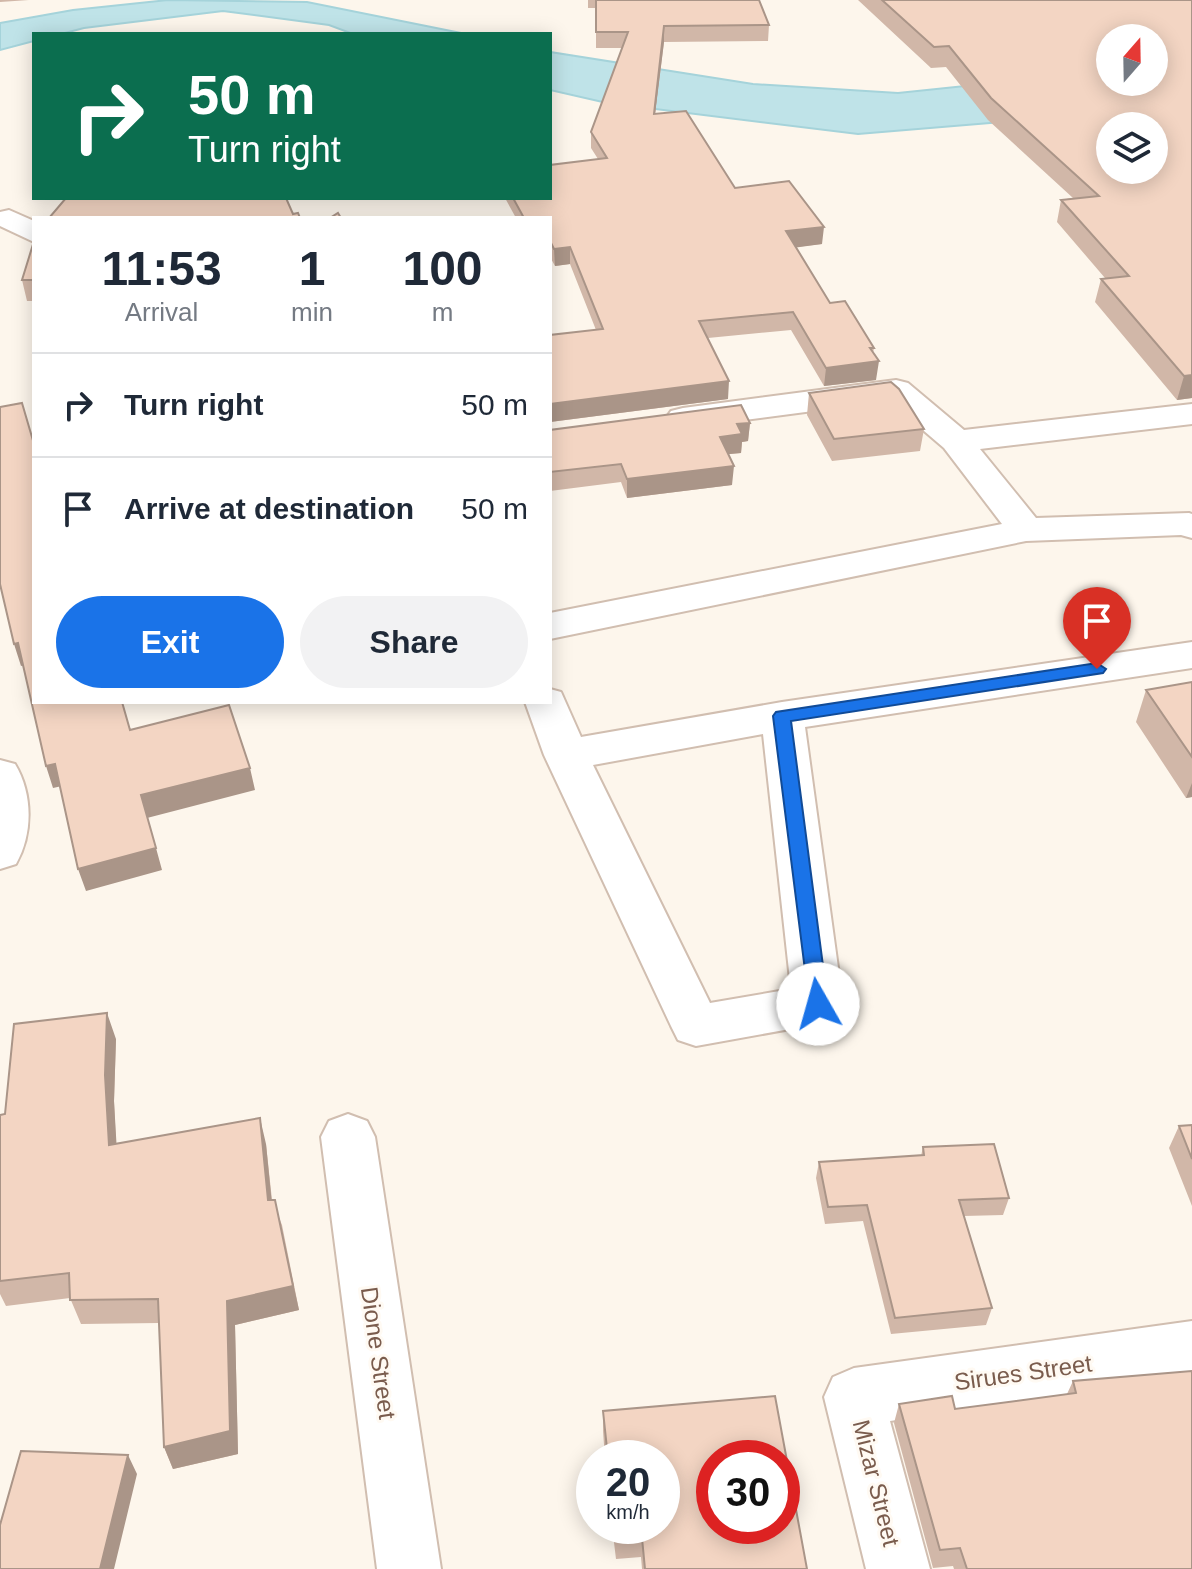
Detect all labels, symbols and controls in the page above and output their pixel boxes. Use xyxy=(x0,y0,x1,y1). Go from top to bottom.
north arrow xyxy=(1096,24,1168,96)
map controls xyxy=(1096,24,1168,184)
text: 50 m xyxy=(188,63,316,126)
icon: right xyxy=(56,64,160,168)
button: layers xyxy=(1096,112,1168,184)
text: Turn right xyxy=(188,129,341,170)
text: 11:53 xyxy=(101,242,222,295)
text: 1 xyxy=(299,242,325,295)
text: 100 xyxy=(402,242,483,295)
text: Arrival xyxy=(125,297,198,327)
text: min xyxy=(291,297,333,327)
text: m xyxy=(432,297,453,327)
icon: right xyxy=(56,383,100,427)
text: Turn right xyxy=(124,388,263,421)
text: 50 m xyxy=(461,388,528,421)
icon: arrive xyxy=(56,487,100,531)
text: Arrive at destination xyxy=(124,492,414,525)
text: 50 m xyxy=(461,492,528,525)
pin xyxy=(1063,587,1131,669)
button: Exit xyxy=(56,596,284,688)
button: Share xyxy=(300,596,528,688)
icon: arrive xyxy=(1075,599,1119,643)
position arrow xyxy=(776,962,860,1046)
street label: Dione Street xyxy=(356,1285,401,1421)
street label: Sirues Street xyxy=(952,1349,1094,1396)
street label: Mizar Street xyxy=(848,1417,905,1549)
speed limit sign: 30 xyxy=(696,1440,800,1544)
text: 20 xyxy=(606,1460,650,1504)
text: km/h xyxy=(606,1501,650,1523)

